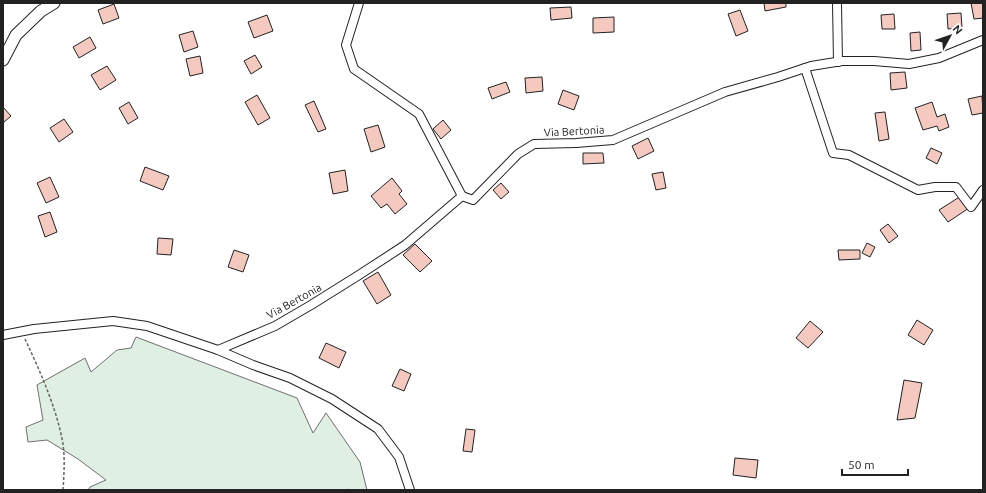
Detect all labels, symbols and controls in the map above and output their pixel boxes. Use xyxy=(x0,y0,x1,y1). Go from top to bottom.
north arrow xyxy=(930,16,970,56)
text: N xyxy=(950,23,965,37)
street label: Via Bertonia xyxy=(543,123,605,139)
street label: Via Bertonia xyxy=(265,281,323,321)
scale bar xyxy=(842,451,908,477)
text: 50 m xyxy=(848,458,875,471)

